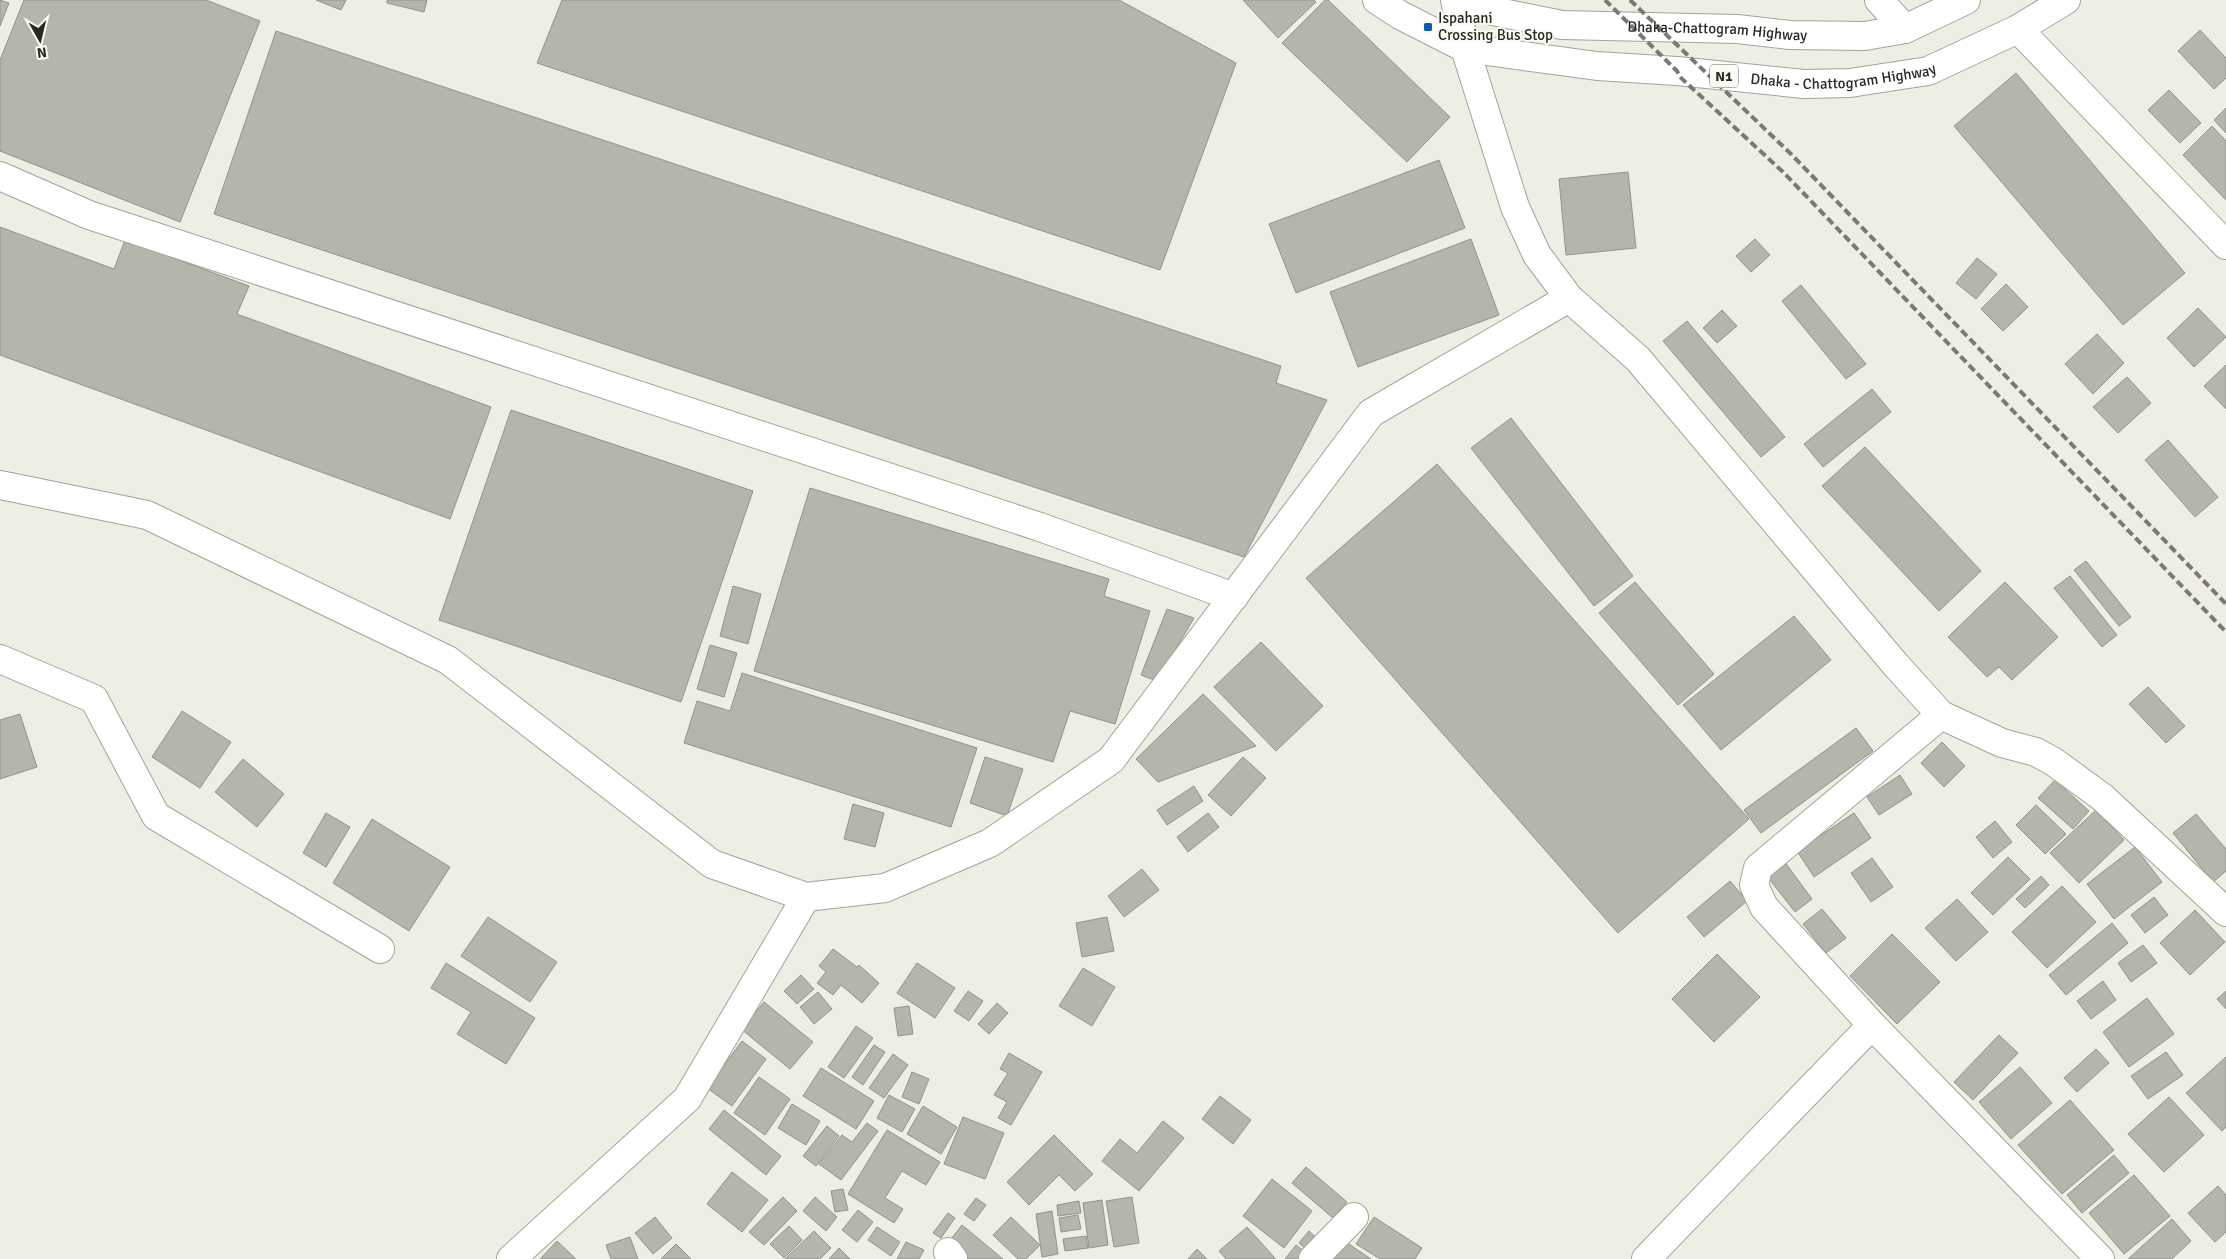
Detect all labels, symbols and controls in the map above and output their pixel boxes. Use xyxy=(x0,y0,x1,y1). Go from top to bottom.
place label: Ispahani Crossing Bus Stop xyxy=(1438,9,1553,44)
north arrow xyxy=(15,15,65,65)
street label: Dhaka-Chattogram Highway xyxy=(1627,17,1807,44)
marker: Ispahani Crossing Bus Stop xyxy=(1422,21,1434,33)
text: N xyxy=(36,43,48,61)
street label: Dhaka - Chattogram Highway xyxy=(1750,59,1939,93)
road number: N1 xyxy=(1710,64,1738,88)

